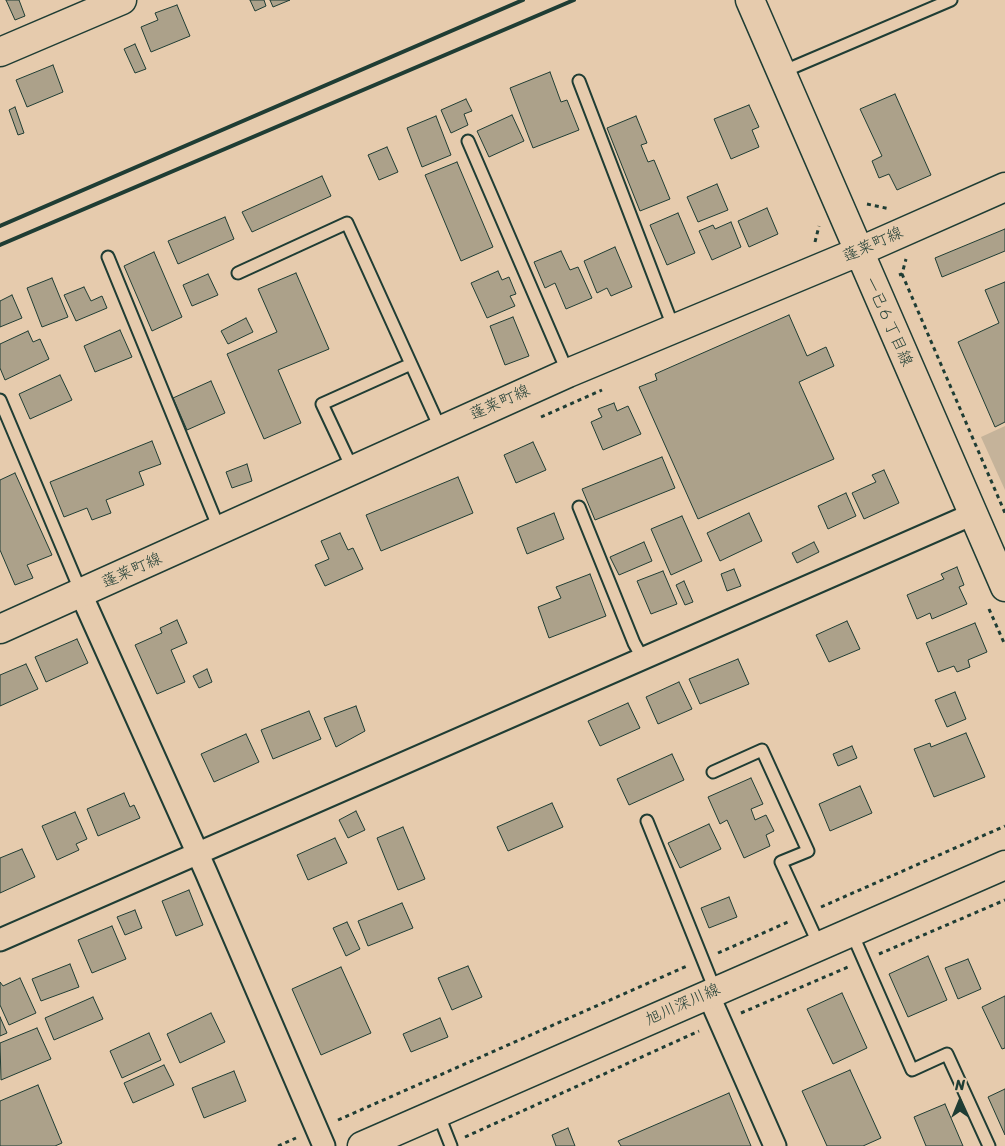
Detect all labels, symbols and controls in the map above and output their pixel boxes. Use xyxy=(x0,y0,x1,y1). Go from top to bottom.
street label: 蓬莱町線 xyxy=(840,223,906,267)
street label: 一已６丁目線 xyxy=(860,274,916,370)
street label: 蓬莱町線 xyxy=(467,381,533,425)
street label: 蓬莱町線 xyxy=(99,549,165,593)
street label: 旭川深川線 xyxy=(643,980,723,1030)
text: N xyxy=(955,1073,965,1098)
north arrow xyxy=(935,1076,985,1126)

